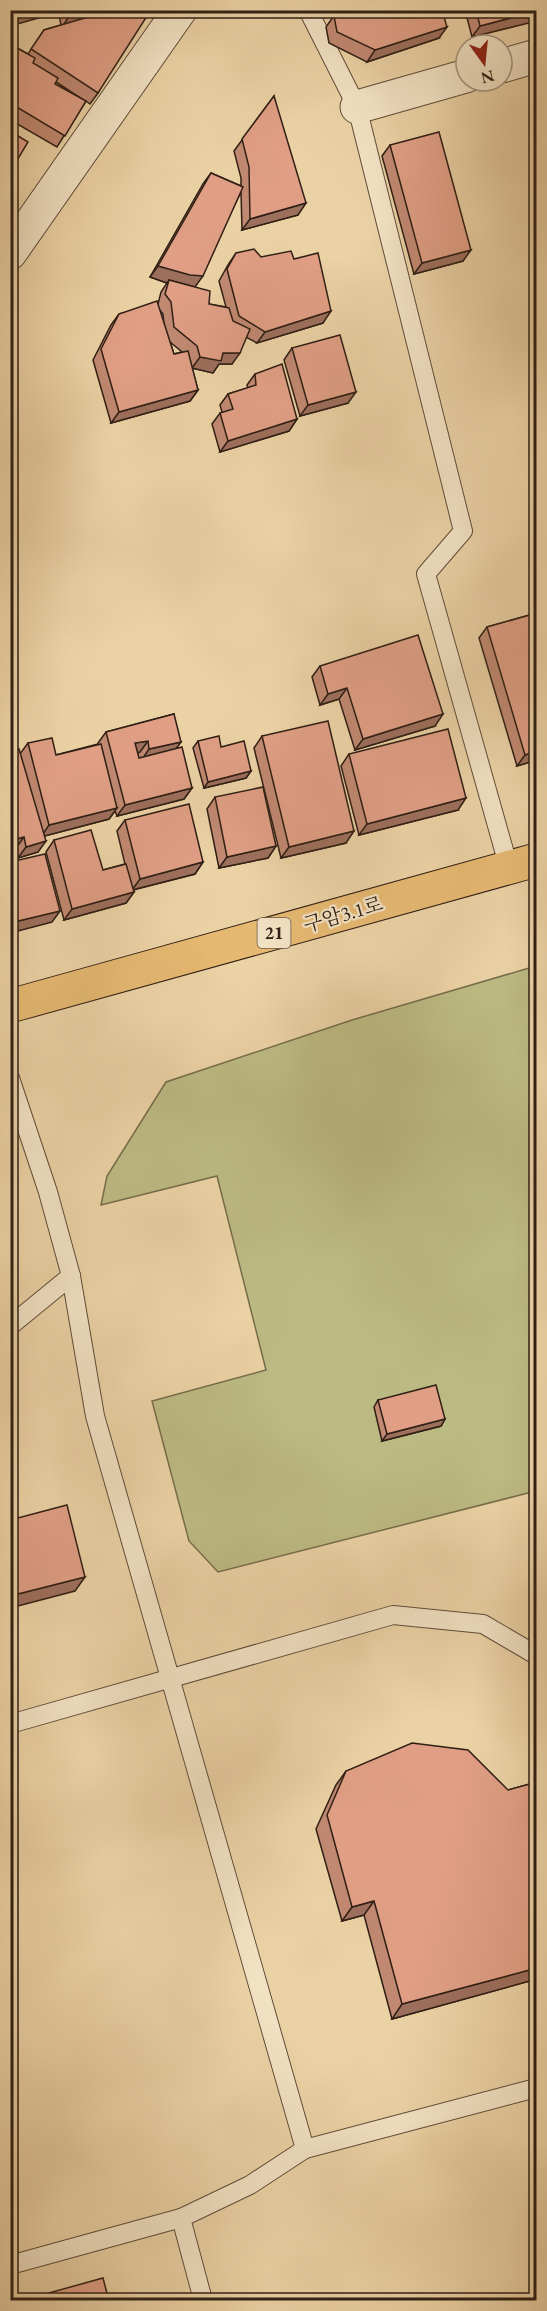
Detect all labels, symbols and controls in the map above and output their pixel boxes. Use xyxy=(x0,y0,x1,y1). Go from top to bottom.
north arrow xyxy=(454,33,514,93)
text: N xyxy=(479,65,497,89)
street label: 구암3.1로 xyxy=(300,890,386,938)
road number: 21 xyxy=(258,918,290,948)

